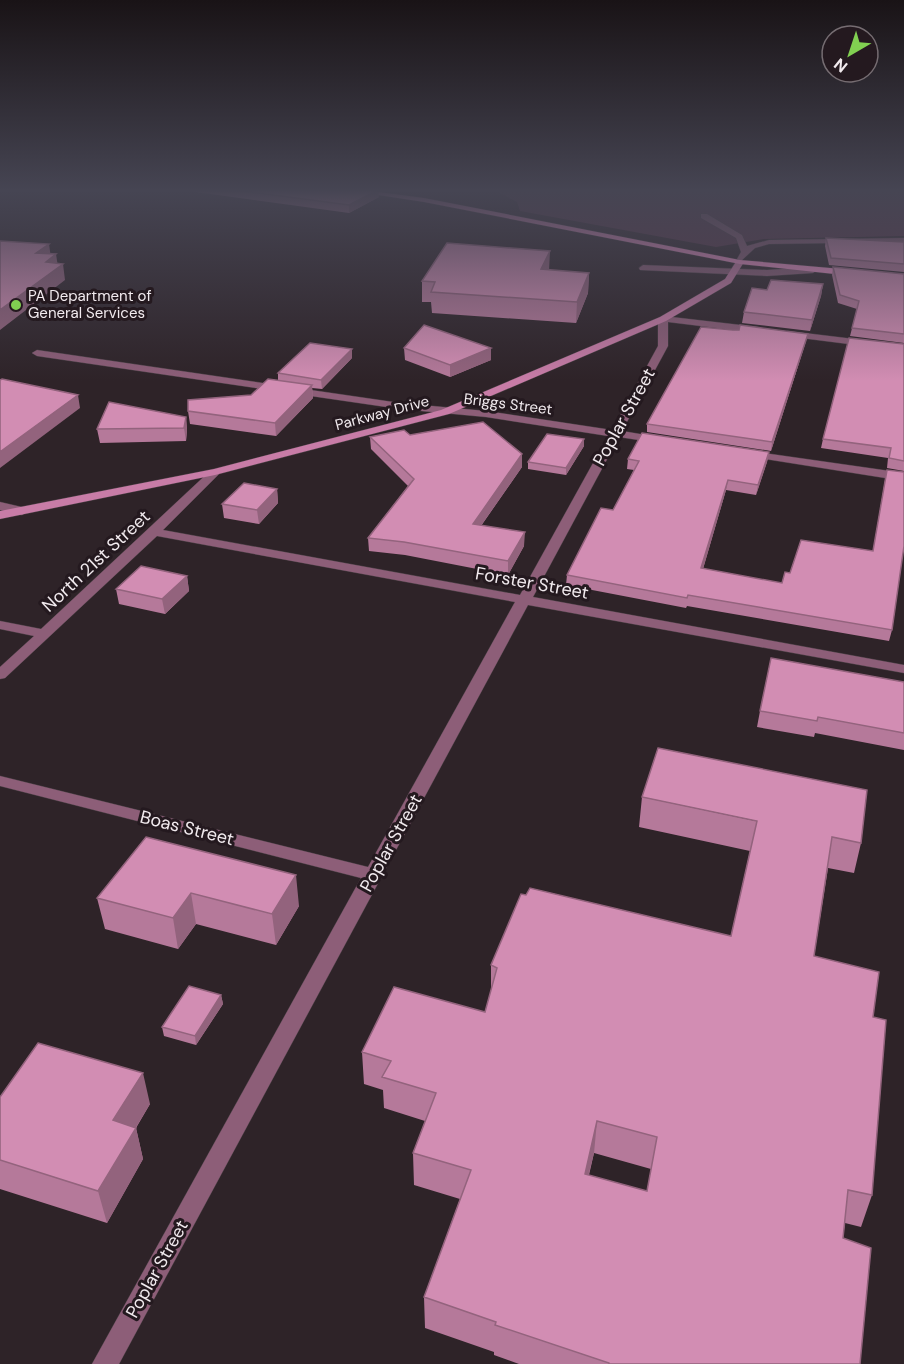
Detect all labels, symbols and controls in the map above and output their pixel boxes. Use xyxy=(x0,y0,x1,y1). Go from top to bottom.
north arrow xyxy=(820,24,880,84)
text: N xyxy=(830,53,852,77)
place label: PA Department of General Services xyxy=(28,286,152,323)
marker: PA Department of General Services xyxy=(9,298,23,312)
street label: Poplar Street xyxy=(587,364,661,470)
street label: Briggs Street xyxy=(463,389,553,419)
street label: Parkway Drive xyxy=(333,391,431,435)
street label: North 21st Street xyxy=(37,505,155,617)
street label: Forster Street xyxy=(473,561,591,605)
street label: Poplar Street xyxy=(354,790,428,896)
street label: Boas Street xyxy=(137,805,237,851)
street label: Poplar Street xyxy=(120,1216,194,1322)

